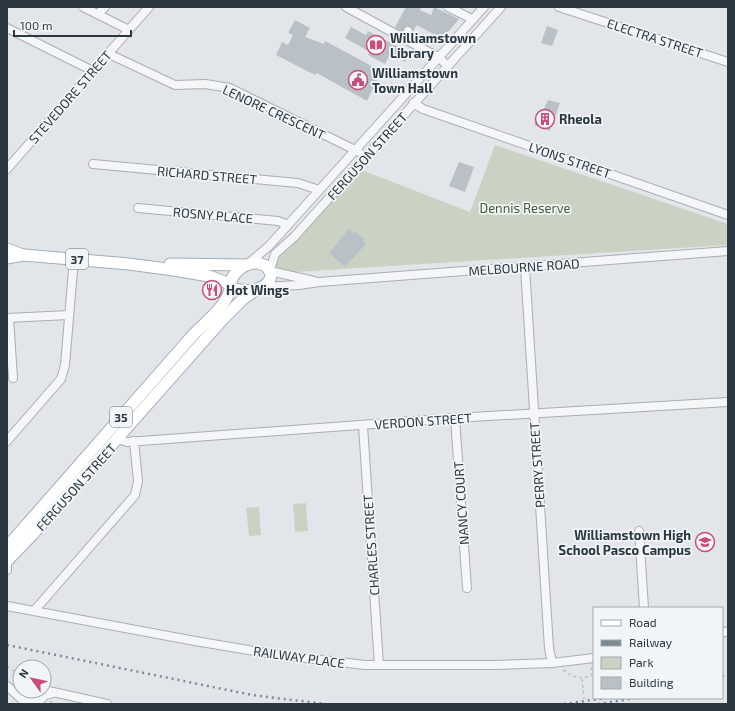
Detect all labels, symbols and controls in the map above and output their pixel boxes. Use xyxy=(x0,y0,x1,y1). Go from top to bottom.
scale bar xyxy=(14,12,131,38)
street label: ELECTRA STREET xyxy=(605,15,705,61)
text: 100 m xyxy=(20,18,52,32)
place label: Williamstown Library xyxy=(390,30,476,61)
library icon: Williamstown Library xyxy=(365,34,387,56)
street label: STEVEDORE STREET xyxy=(25,47,115,147)
place label: Williamstown Town Hall xyxy=(372,65,458,96)
public building icon: Williamstown Town Hall xyxy=(347,69,369,91)
street label: LENORE CRESCENT xyxy=(220,81,328,143)
building icon: Rheola xyxy=(534,108,556,130)
street label: FERGUSON STREET xyxy=(324,109,411,203)
place label: Rheola xyxy=(559,111,602,127)
street label: LYONS STREET xyxy=(527,138,614,182)
street label: RICHARD STREET xyxy=(156,163,258,187)
park label: Dennis Reserve xyxy=(480,200,571,216)
street label: ROSNY PLACE xyxy=(172,204,254,226)
road number: 37 xyxy=(66,249,88,269)
street label: MELBOURNE ROAD xyxy=(468,255,580,279)
restaurant icon: Hot Wings xyxy=(201,279,223,301)
place label: Hot Wings xyxy=(226,282,289,298)
road number: 35 xyxy=(110,407,132,427)
street label: VERDON STREET xyxy=(374,410,473,432)
street label: PERRY STREET xyxy=(526,421,548,508)
street label: FERGUSON STREET xyxy=(33,440,120,534)
street label: NANCY COURT xyxy=(450,460,472,545)
street label: CHARLES STREET xyxy=(359,493,383,596)
place label: Williamstown High School Pasco Campus xyxy=(559,527,691,558)
school or university icon: Williamstown High School Pasco Campus xyxy=(694,531,716,553)
legend xyxy=(593,607,723,699)
text: Road xyxy=(629,615,657,629)
text: Railway xyxy=(629,635,673,649)
street label: RAILWAY PLACE xyxy=(252,643,346,671)
text: Park xyxy=(629,655,654,669)
north arrow xyxy=(12,659,52,699)
text: N xyxy=(16,666,31,680)
text: Building xyxy=(629,675,674,689)

